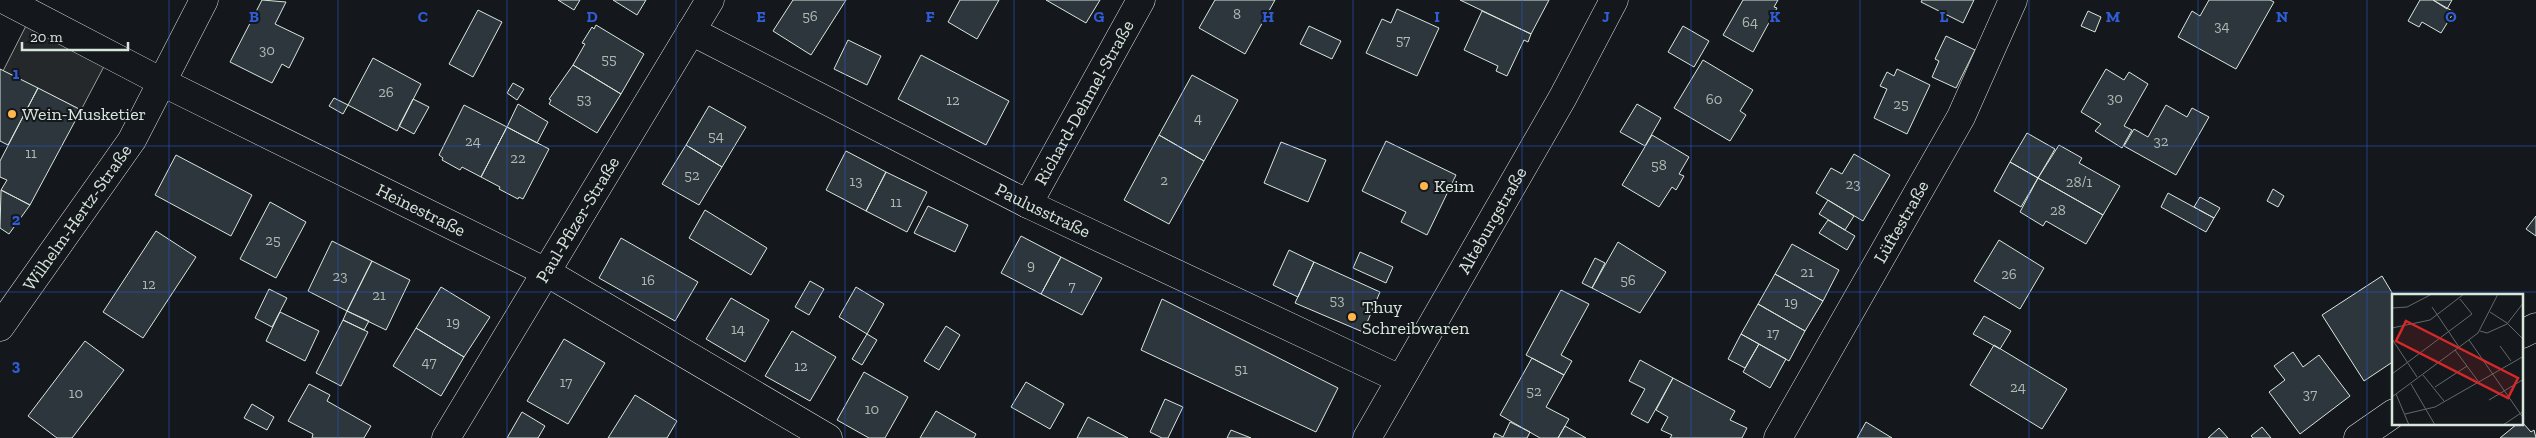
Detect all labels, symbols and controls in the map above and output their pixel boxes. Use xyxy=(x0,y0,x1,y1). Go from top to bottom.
house number: 8 xyxy=(1233,5,1241,23)
text: B xyxy=(249,7,259,26)
text: C xyxy=(418,7,428,26)
text: D xyxy=(586,7,598,26)
text: E xyxy=(756,7,766,26)
house number: 56 xyxy=(802,7,818,25)
text: F xyxy=(925,7,935,26)
text: G xyxy=(1094,7,1105,26)
text: H xyxy=(1262,7,1274,26)
text: I xyxy=(1434,7,1440,26)
text: J xyxy=(1602,7,1610,26)
text: K xyxy=(1770,7,1781,26)
text: L xyxy=(1940,7,1949,26)
text: M xyxy=(2106,7,2120,26)
text: N xyxy=(2276,7,2288,26)
text: O xyxy=(2445,7,2457,26)
house number: 64 xyxy=(1742,13,1758,31)
street label: Richard-Dehmel-Straße xyxy=(1030,16,1139,189)
house number: 34 xyxy=(2214,17,2230,35)
scale bar xyxy=(22,20,129,52)
text: 20 m xyxy=(30,28,63,46)
house number: 57 xyxy=(1396,31,1410,49)
house number: 30 xyxy=(259,41,275,59)
house number: 55 xyxy=(601,50,617,68)
text: 1 xyxy=(13,64,20,83)
house number: 26 xyxy=(378,83,394,101)
house number: 30 xyxy=(2107,89,2123,107)
house number: 53 xyxy=(576,90,592,108)
house number: 60 xyxy=(1706,90,1722,108)
house number: 12 xyxy=(946,91,960,109)
house number: 25 xyxy=(1893,95,1909,113)
place label: Wein-Musketier xyxy=(22,103,146,125)
marker: Wein-Musketier xyxy=(6,108,18,120)
house number: 4 xyxy=(1194,109,1202,127)
house number: 54 xyxy=(708,127,724,145)
house number: 24 xyxy=(465,132,481,150)
house number: 32 xyxy=(2153,132,2169,150)
street label: Wilhelm-Hertz-Straße xyxy=(18,140,136,295)
house number: 11 xyxy=(25,144,37,162)
house number: 22 xyxy=(510,149,526,167)
street label: Paul-Pfizer-Straße xyxy=(531,153,624,287)
house number: 58 xyxy=(1651,156,1667,174)
street label: Alteburgstraße xyxy=(1453,163,1531,278)
house number: 52 xyxy=(684,166,700,184)
house number: 2 xyxy=(1160,171,1168,189)
house number: 13 xyxy=(849,172,863,190)
house number: 28/1 xyxy=(2066,173,2093,191)
place label: Keim xyxy=(1434,175,1475,197)
house number: 23 xyxy=(1845,175,1861,193)
street label: Lüftestraße xyxy=(1869,176,1934,267)
street label: Paulusstraße xyxy=(992,178,1094,243)
street label: Heinestraße xyxy=(373,179,469,241)
marker: Keim xyxy=(1418,180,1430,192)
house number: 11 xyxy=(890,193,902,211)
house number: 28 xyxy=(2050,201,2066,219)
text: 2 xyxy=(12,210,21,229)
house number: 25 xyxy=(265,231,281,249)
house number: 9 xyxy=(1027,256,1035,274)
house number: 21 xyxy=(1800,263,1814,281)
house number: 26 xyxy=(2001,265,2017,283)
house number: 23 xyxy=(332,267,348,285)
house number: 16 xyxy=(641,271,655,289)
house number: 56 xyxy=(1620,271,1636,289)
house number: 12 xyxy=(142,275,156,293)
house number: 7 xyxy=(1068,277,1076,295)
house number: 21 xyxy=(372,286,386,304)
house number: 53 xyxy=(1329,291,1345,309)
house number: 19 xyxy=(1784,293,1798,311)
inset map xyxy=(2392,294,2524,426)
place label: Thuy Schreibwaren xyxy=(1362,296,1470,339)
marker: Thuy Schreibwaren xyxy=(1346,311,1358,323)
house number: 19 xyxy=(446,313,460,331)
house number: 14 xyxy=(731,320,745,338)
house number: 17 xyxy=(1767,324,1779,342)
house number: 47 xyxy=(422,353,436,371)
text: 3 xyxy=(12,356,21,375)
house number: 12 xyxy=(794,357,808,375)
house number: 51 xyxy=(1234,360,1248,378)
house number: 17 xyxy=(560,373,572,391)
house number: 24 xyxy=(2010,378,2026,396)
house number: 52 xyxy=(1526,382,1542,400)
house number: 10 xyxy=(69,384,83,402)
house number: 37 xyxy=(2303,385,2317,403)
house number: 10 xyxy=(865,400,879,418)

